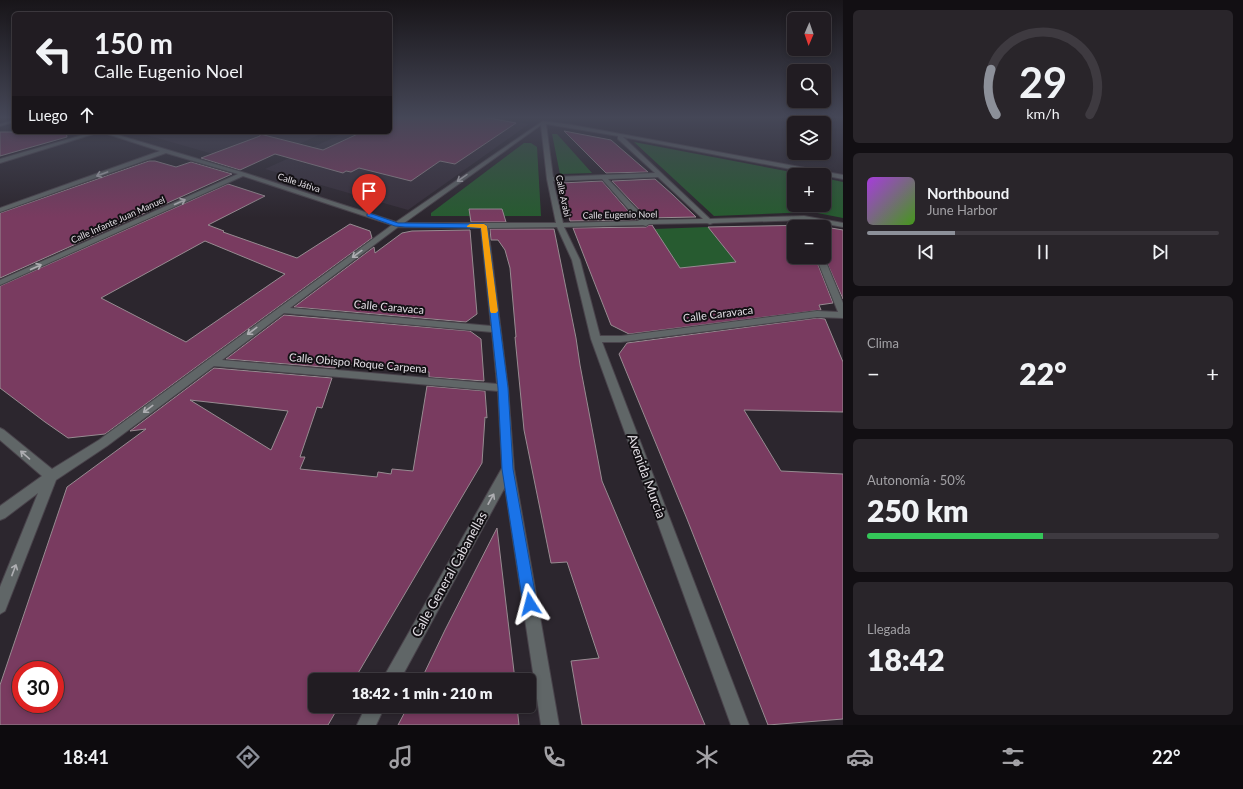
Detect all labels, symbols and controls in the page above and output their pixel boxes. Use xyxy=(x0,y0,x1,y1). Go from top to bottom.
north arrow xyxy=(787,12,831,56)
map controls xyxy=(787,12,831,264)
text: 150 m xyxy=(94,26,173,60)
icon: left xyxy=(28,28,80,80)
text: 29 xyxy=(1019,56,1067,106)
text: Calle Eugenio Noel xyxy=(94,60,243,82)
button: search xyxy=(787,64,831,108)
icon: ahead xyxy=(76,104,98,126)
text: km/h xyxy=(1026,104,1060,121)
text: Luego xyxy=(28,106,68,124)
button: layers xyxy=(787,116,831,160)
button: + xyxy=(787,168,831,212)
one-way arrow xyxy=(97,170,109,178)
street label: Calle Játiva xyxy=(276,170,322,195)
pin xyxy=(352,174,386,215)
one-way arrow xyxy=(457,174,468,182)
street label: Calle Arabi xyxy=(554,174,573,218)
icon: arrive xyxy=(358,180,380,202)
text: Northbound xyxy=(927,184,1009,202)
street label: Calle Infante Juan Manuel xyxy=(69,194,167,245)
one-way arrow xyxy=(173,198,185,205)
text: June Harbor xyxy=(927,202,997,218)
street label: Calle Eugenio Noel xyxy=(583,208,657,221)
button: − xyxy=(787,220,831,264)
icon: previous xyxy=(915,241,937,263)
icon: pause xyxy=(1032,241,1054,263)
icon: next xyxy=(1149,241,1171,263)
one-way arrow xyxy=(351,250,362,258)
one-way arrow xyxy=(29,263,41,270)
street label: Calle Caravaca xyxy=(353,297,425,316)
street label: Calle Caravaca xyxy=(682,303,754,324)
one-way arrow xyxy=(247,327,258,335)
text: Clima xyxy=(867,335,899,351)
street label: Calle Obispo Roque Carpena xyxy=(289,350,427,375)
text: 22° xyxy=(1019,355,1067,391)
text: − xyxy=(867,360,880,387)
text: + xyxy=(1206,360,1219,387)
one-way arrow xyxy=(143,405,154,413)
street label: Avenida Murcia xyxy=(624,432,670,520)
one-way arrow xyxy=(21,451,31,460)
text: Autonomía · 50% xyxy=(867,472,965,488)
text: 250 km xyxy=(867,492,968,528)
one-way arrow xyxy=(487,493,495,505)
street label: Calle General Cabanellas xyxy=(408,508,490,639)
one-way arrow xyxy=(11,565,19,577)
position arrow xyxy=(509,583,551,625)
text: Llegada xyxy=(867,621,911,637)
text: 18:42 xyxy=(867,641,945,677)
speed limit sign: 30 xyxy=(12,661,64,713)
text: 18:42 · 1 min · 210 m xyxy=(351,684,493,702)
icon: directions xyxy=(234,743,262,771)
icon: music xyxy=(387,743,415,771)
icon: phone xyxy=(540,743,568,771)
icon: climate xyxy=(693,743,721,771)
icon: car xyxy=(846,743,874,771)
icon: filters xyxy=(999,743,1027,771)
text: 18:41 xyxy=(63,746,109,768)
text: 22° xyxy=(1152,746,1180,768)

